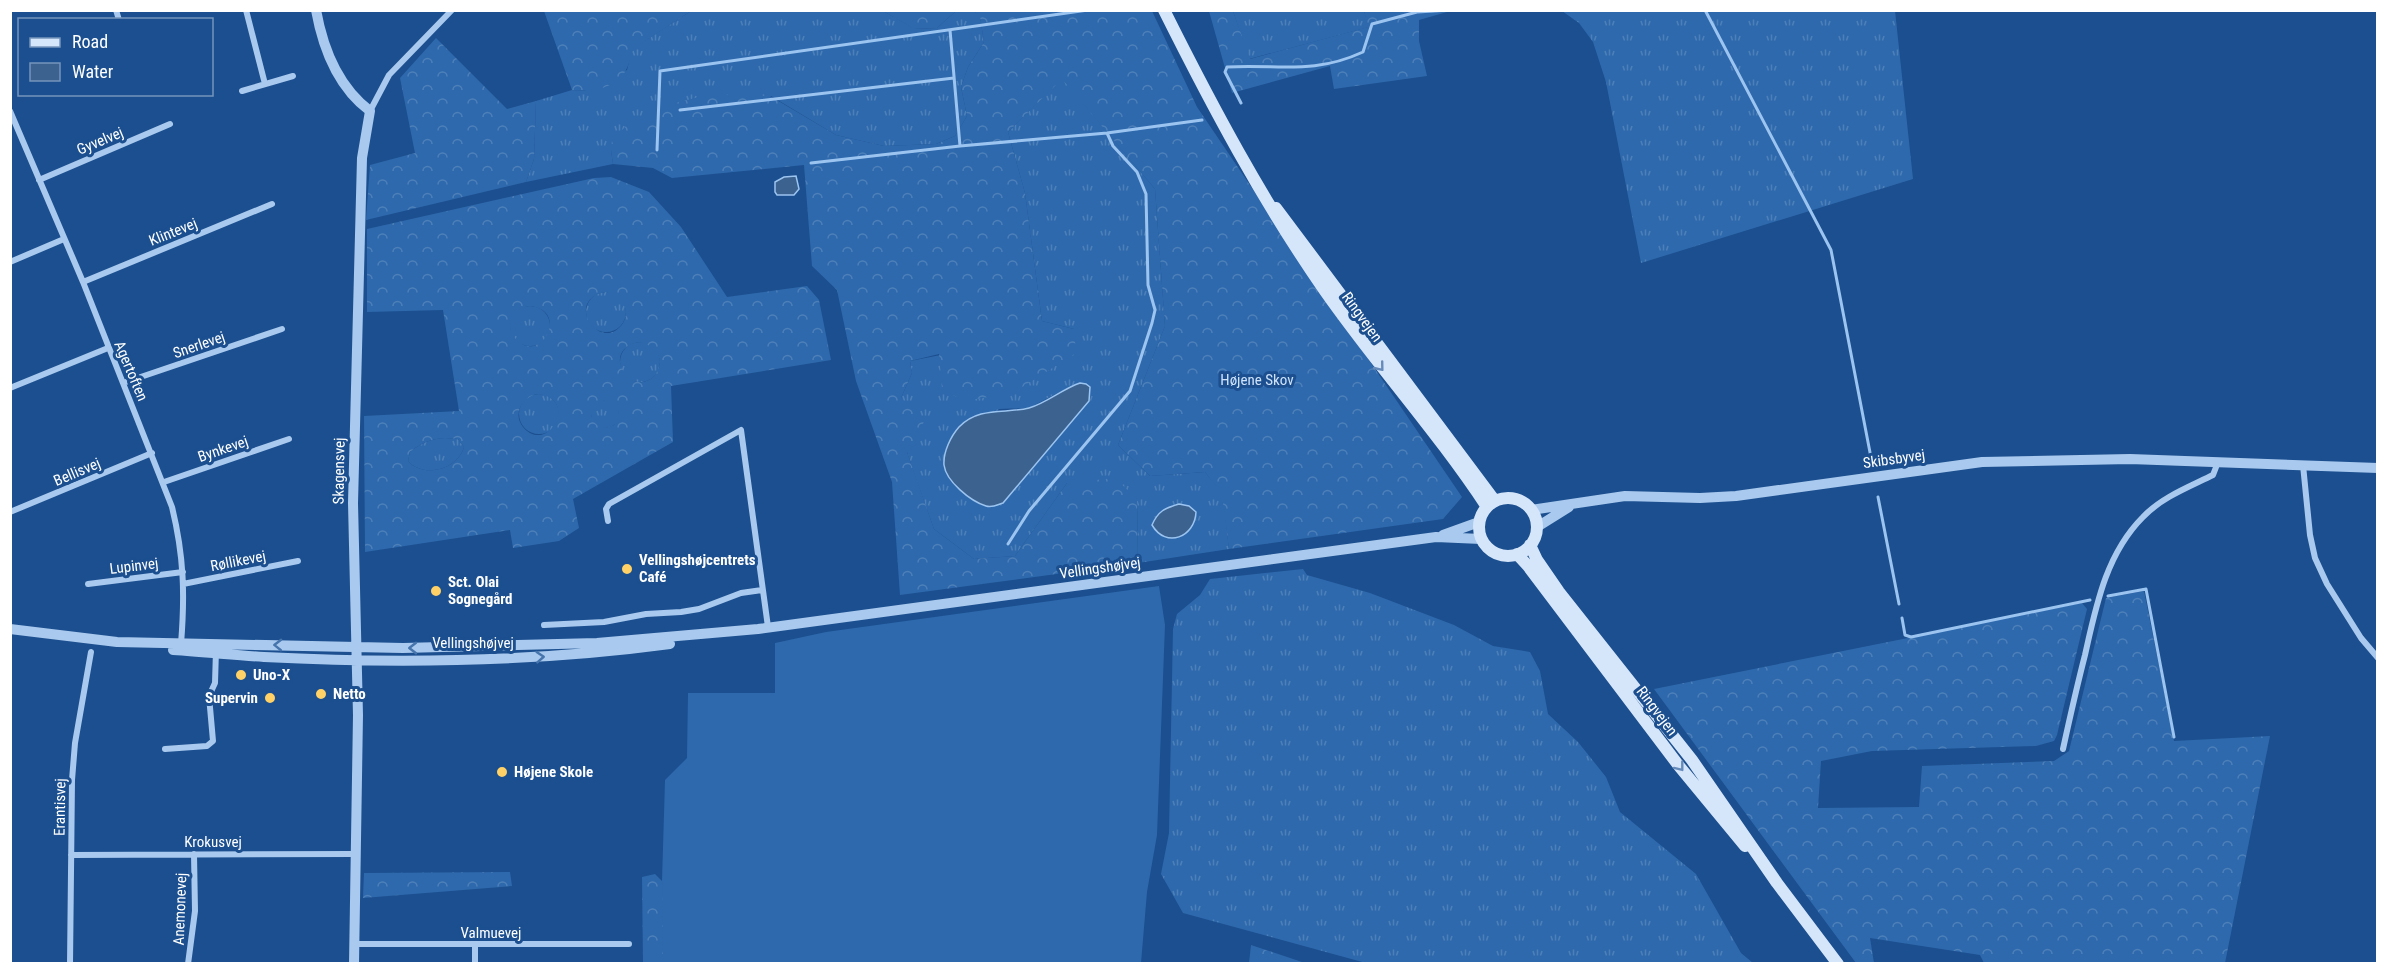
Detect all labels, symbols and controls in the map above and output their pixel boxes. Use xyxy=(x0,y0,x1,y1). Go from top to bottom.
legend xyxy=(18,18,213,96)
text: Road xyxy=(72,31,108,52)
text: Water xyxy=(72,61,114,82)
street label: Gyvelvej xyxy=(74,123,126,159)
street label: Klintevej xyxy=(146,214,200,250)
street label: Ringvejen xyxy=(1338,289,1386,345)
street label: Snerlevej xyxy=(171,328,227,362)
street label: Agertoften xyxy=(110,338,152,404)
one-way arrow xyxy=(1373,360,1384,371)
park label: Højene Skov xyxy=(1220,371,1294,389)
street label: Bynkevej xyxy=(196,432,250,466)
street label: Skagensvej xyxy=(329,437,349,505)
street label: Skibsbyvej xyxy=(1862,446,1926,472)
street label: Bellisvej xyxy=(51,454,103,490)
street label: Røllikevej xyxy=(209,547,267,575)
place label: Vellingshøjcentrets Café xyxy=(639,551,756,586)
street label: Vellingshøjvej xyxy=(1058,553,1142,583)
street label: Lupinvej xyxy=(109,554,159,578)
marker: Vellingshøjcentrets Café xyxy=(620,562,634,576)
place label: Sct. Olai Sognegård xyxy=(448,573,513,608)
marker: Sct. Olai Sognegård xyxy=(429,584,443,598)
street label: Vellingshøjvej xyxy=(432,634,514,652)
one-way arrow xyxy=(274,639,283,651)
one-way arrow xyxy=(408,642,417,654)
one-way arrow xyxy=(536,651,545,664)
place label: Uno-X xyxy=(253,666,291,684)
marker: Uno-X xyxy=(234,668,248,682)
street label: Ringvejen xyxy=(1633,683,1681,739)
place label: Netto xyxy=(333,685,366,703)
marker: Netto xyxy=(314,687,328,701)
place label: Supervin xyxy=(205,689,258,707)
marker: Supervin xyxy=(263,691,277,705)
one-way arrow xyxy=(1673,760,1684,771)
place label: Højene Skole xyxy=(514,763,593,781)
marker: Højene Skole xyxy=(495,765,509,779)
street label: Erantisvej xyxy=(50,778,70,836)
street label: Krokusvej xyxy=(184,833,242,851)
street label: Anemonevej xyxy=(170,872,190,946)
street label: Valmuevej xyxy=(461,924,521,942)

